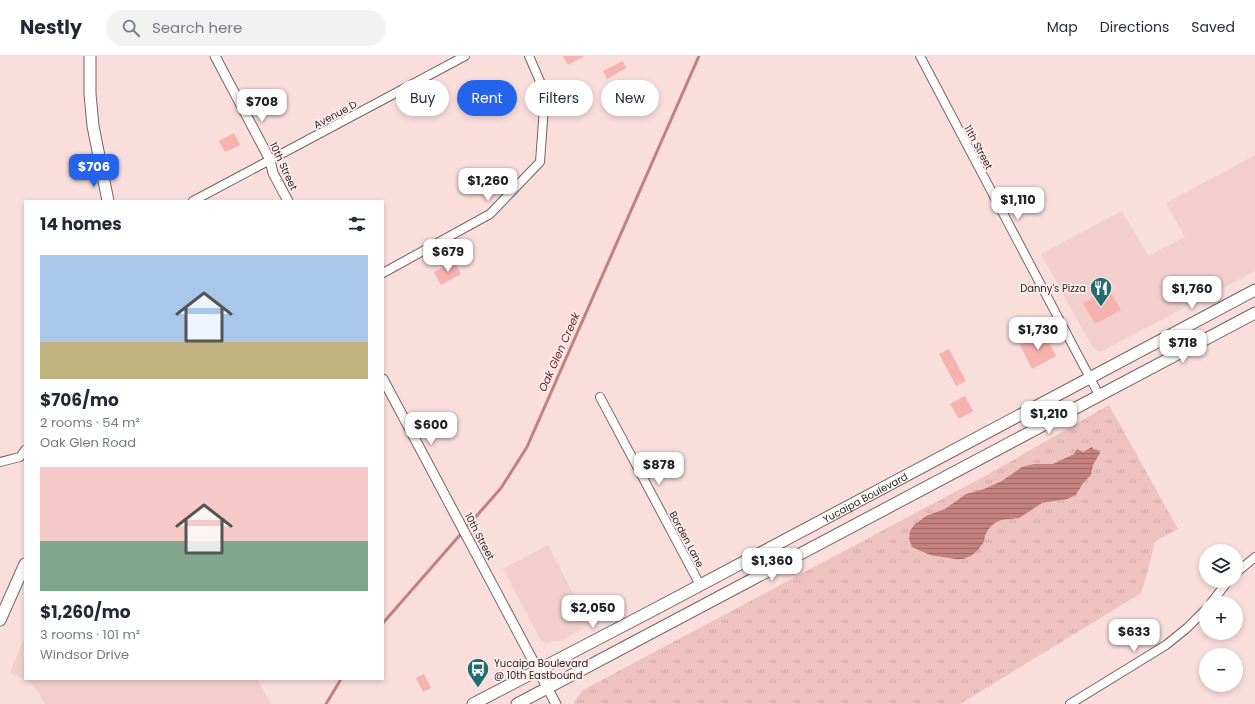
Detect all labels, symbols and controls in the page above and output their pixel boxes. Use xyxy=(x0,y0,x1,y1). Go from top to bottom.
search box xyxy=(106,10,386,46)
text: Nestly xyxy=(20,14,82,41)
icon: search xyxy=(120,17,142,39)
text: Search here xyxy=(152,17,242,38)
text: Map xyxy=(1047,17,1078,37)
text: Directions xyxy=(1100,17,1169,37)
text: Saved xyxy=(1191,17,1235,37)
chip: Buy xyxy=(396,80,449,116)
chip: Rent xyxy=(457,80,517,116)
chip: Filters xyxy=(525,80,593,116)
chip: New xyxy=(601,80,659,116)
pin: $708 xyxy=(238,89,286,123)
text: $708 xyxy=(246,92,278,111)
street label: Avenue D xyxy=(311,97,360,132)
street label: 11th Street xyxy=(961,122,997,172)
street label: 10th Street xyxy=(266,140,301,193)
pin: $706 xyxy=(70,154,118,188)
text: $706 xyxy=(78,157,110,176)
pin: $1,260 xyxy=(455,168,521,202)
text: $1,260 xyxy=(467,171,509,190)
pin: $1,110 xyxy=(985,187,1051,221)
text: $1,110 xyxy=(1000,190,1036,209)
text: 14 homes xyxy=(40,212,122,236)
icon: filters xyxy=(346,213,368,235)
pin: $679 xyxy=(424,239,472,273)
text: $679 xyxy=(432,242,464,261)
restaurant icon: Danny's Pizza xyxy=(1088,275,1114,308)
pin: $1,760 xyxy=(1159,276,1225,310)
text: $1,760 xyxy=(1172,279,1212,298)
icon: home xyxy=(168,281,240,353)
place label: Danny's Pizza xyxy=(1020,281,1086,296)
water label: Oak Glen Creek xyxy=(534,309,584,394)
pin: $1,730 xyxy=(1005,317,1071,351)
text: $1,730 xyxy=(1018,320,1058,339)
pin: $718 xyxy=(1159,330,1207,364)
text: $718 xyxy=(1169,333,1197,352)
text: $706/mo xyxy=(40,388,119,412)
pin: $1,210 xyxy=(1016,401,1082,435)
text: $1,210 xyxy=(1030,404,1068,423)
pin: $600 xyxy=(407,412,455,446)
text: 2 rooms · 54 m² xyxy=(40,413,140,432)
text: $600 xyxy=(414,415,448,434)
text: Oak Glen Road xyxy=(40,433,136,452)
pin: $878 xyxy=(635,452,683,486)
text: $878 xyxy=(643,455,675,474)
street label: Yucaipa Boulevard xyxy=(820,469,910,527)
icon: home xyxy=(168,493,240,565)
street label: Borden Lane xyxy=(665,508,708,570)
street label: 10th Street xyxy=(461,510,498,563)
map controls xyxy=(1199,544,1243,692)
button: layers xyxy=(1199,544,1243,588)
pin: $1,360 xyxy=(739,548,805,582)
text: $1,360 xyxy=(751,551,793,570)
pin: $2,050 xyxy=(560,595,626,629)
button: + xyxy=(1199,596,1243,640)
text: $2,050 xyxy=(570,598,616,617)
text: $1,260/mo xyxy=(40,600,131,624)
pin: $633 xyxy=(1110,619,1158,653)
text: $633 xyxy=(1118,622,1150,641)
text: 3 rooms · 101 m² xyxy=(40,625,140,644)
text: Windsor Drive xyxy=(40,645,129,664)
button: − xyxy=(1199,648,1243,692)
bus stop icon: Yucaipa Boulevard @ 10th Eastbound xyxy=(465,656,491,689)
place label: Yucaipa Boulevard @ 10th Eastbound xyxy=(494,656,588,683)

